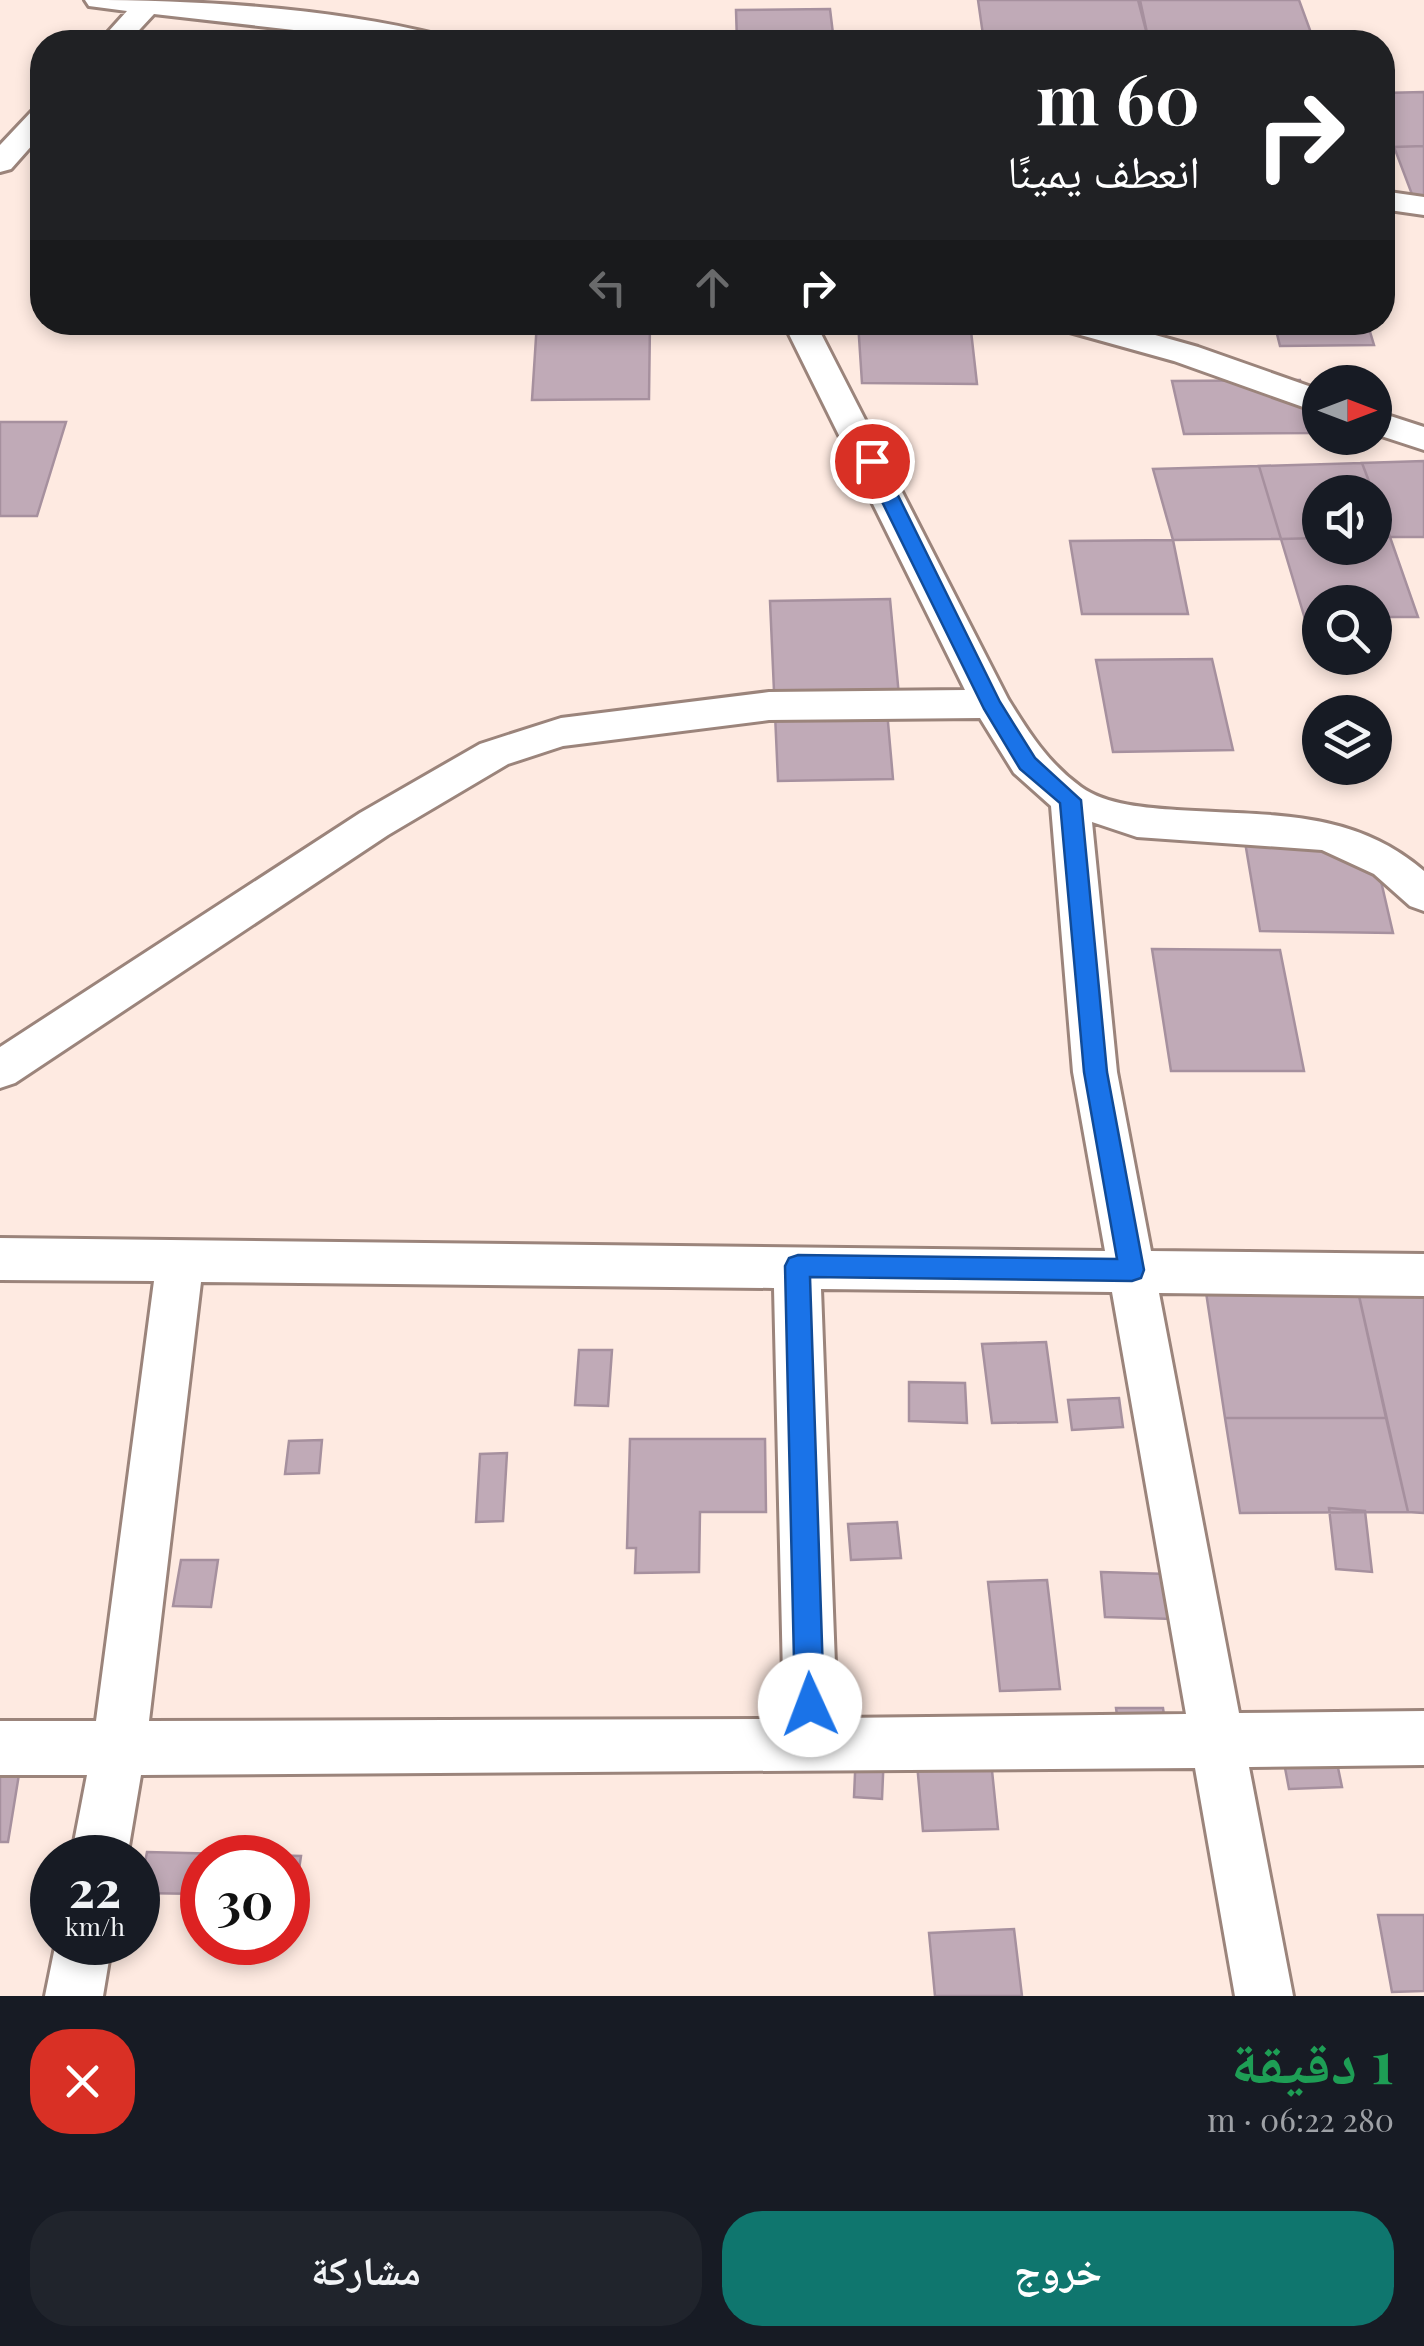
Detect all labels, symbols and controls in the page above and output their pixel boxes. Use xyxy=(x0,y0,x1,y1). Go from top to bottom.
text: 60 m xyxy=(1036,49,1200,143)
icon: right xyxy=(1235,70,1365,200)
text: انعطف يمينًا xyxy=(1007,139,1200,199)
icon: left xyxy=(580,260,635,315)
icon: ahead xyxy=(685,260,740,315)
icon: right xyxy=(790,260,845,315)
north arrow xyxy=(1302,365,1392,455)
map controls xyxy=(1302,365,1392,785)
pin xyxy=(830,419,915,504)
icon: arrive xyxy=(845,434,900,489)
button: sound xyxy=(1302,475,1392,565)
button: search xyxy=(1302,585,1392,675)
button: layers xyxy=(1302,695,1392,785)
position arrow xyxy=(758,1653,862,1757)
speed limit sign: 30 xyxy=(180,1835,310,1965)
text: 22 xyxy=(69,1854,121,1921)
text: km/h xyxy=(65,1909,125,1942)
text: 1 دقيقة xyxy=(1231,2019,1394,2099)
button: close xyxy=(30,2029,135,2134)
text: 280 m · 06:22 xyxy=(1207,2097,1394,2140)
button: مشاركة xyxy=(30,2211,702,2326)
button: خروج xyxy=(722,2211,1394,2326)

